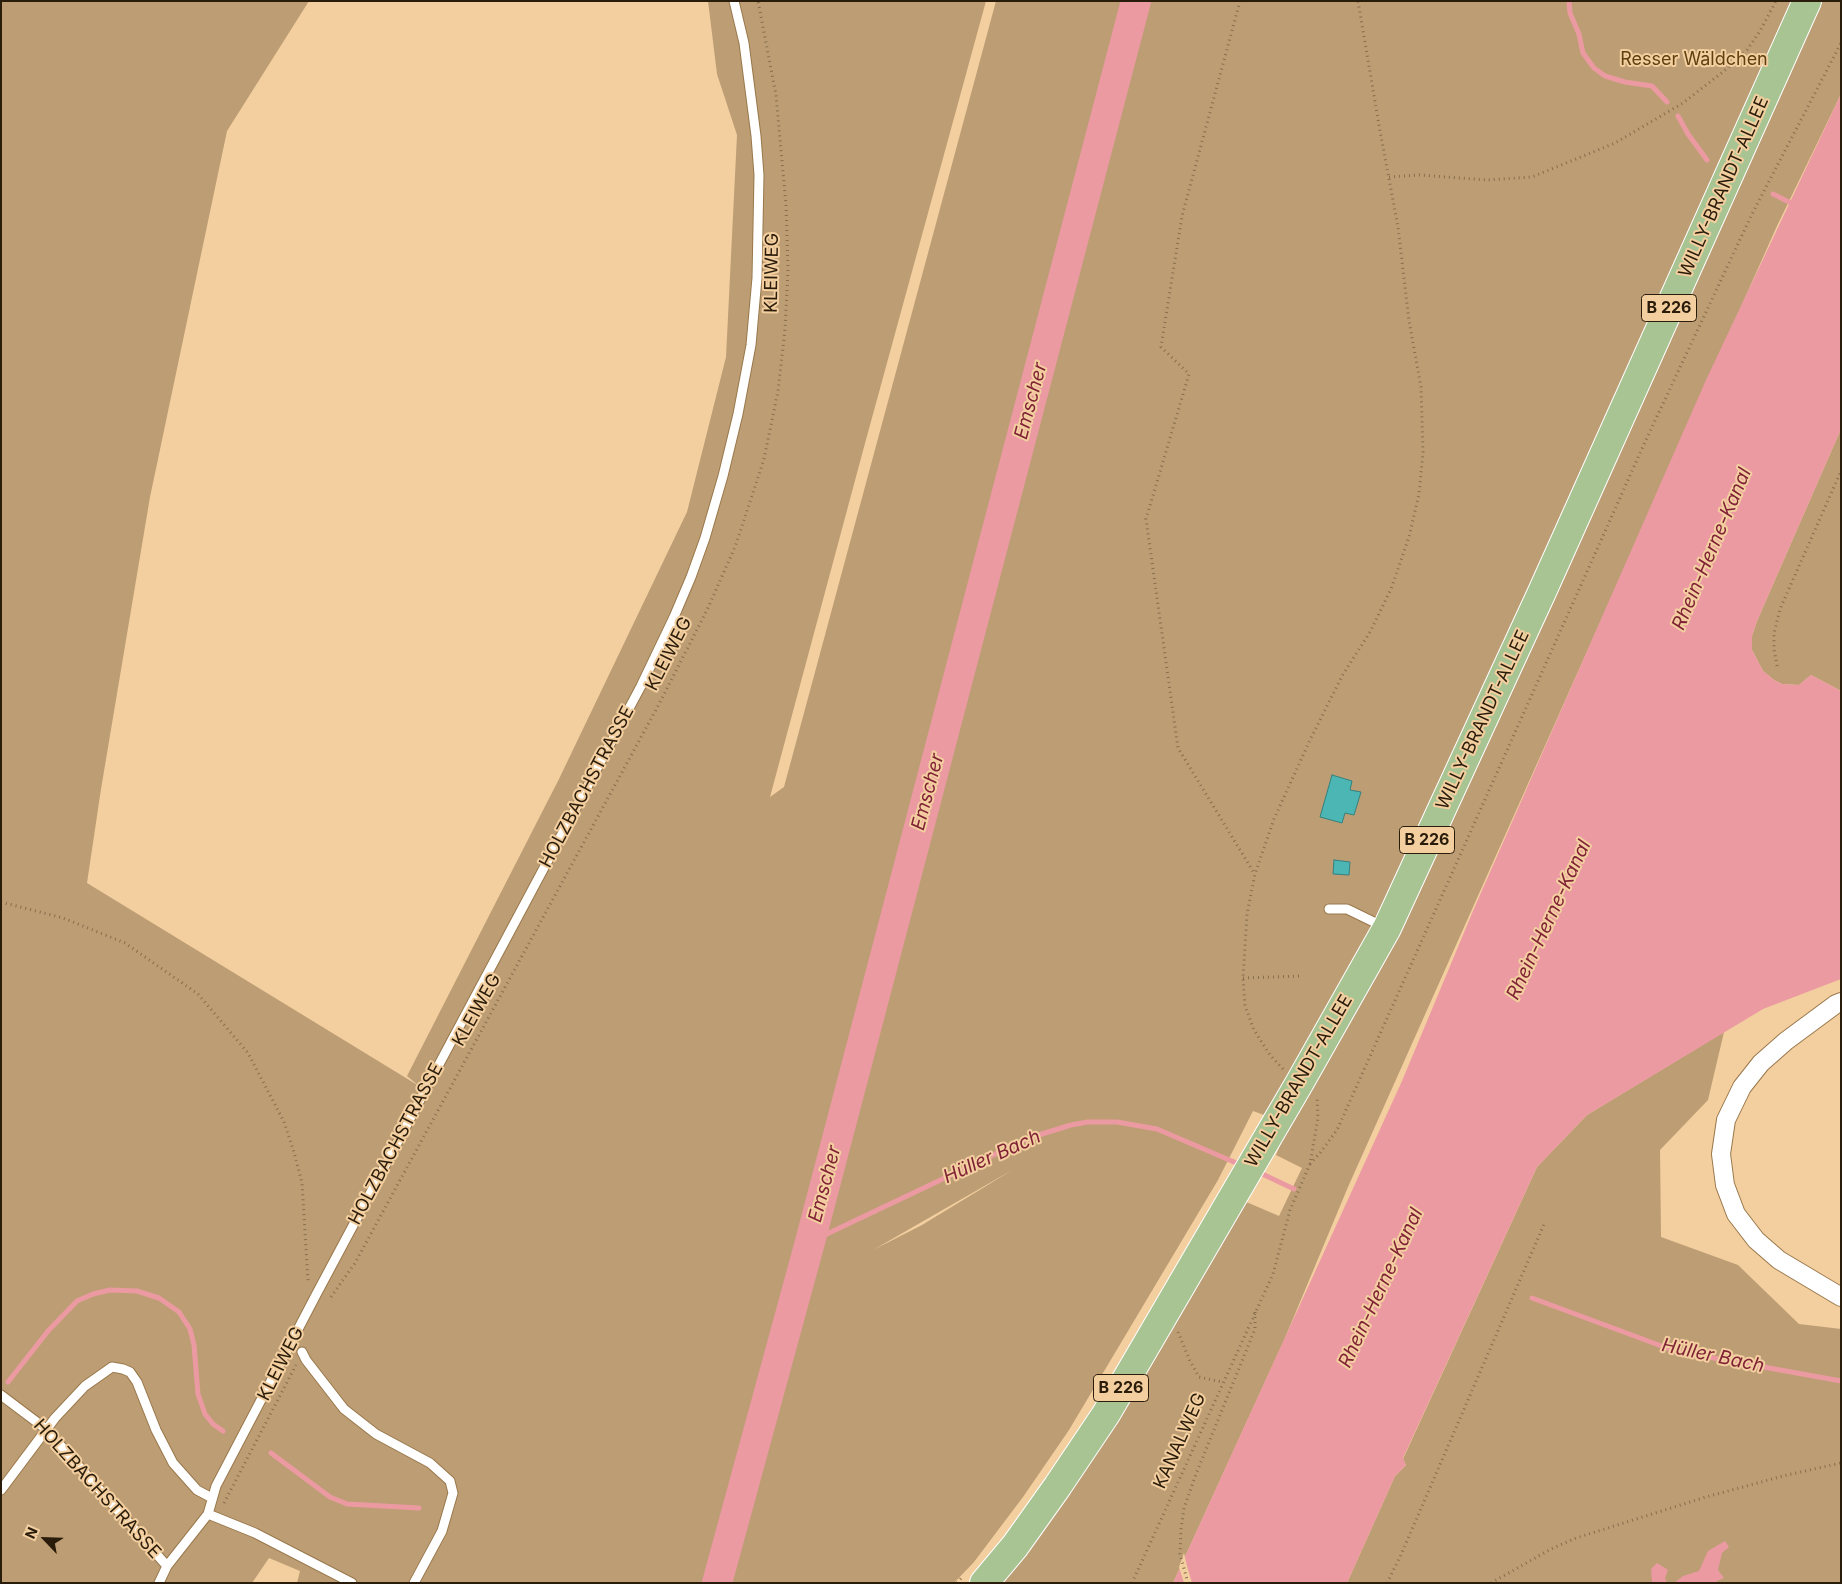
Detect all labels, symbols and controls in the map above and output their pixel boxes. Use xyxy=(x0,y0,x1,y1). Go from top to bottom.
park label: Resser Wäldchen xyxy=(1620,49,1768,71)
street label: WILLY-BRANDT-ALLEE xyxy=(1674,93,1774,281)
street label: KLEIWEG xyxy=(761,233,783,313)
road number: B 226 xyxy=(1642,294,1696,322)
water label: Emscher xyxy=(1010,360,1052,442)
water label: Rhein-Herne-Kanal xyxy=(1668,465,1756,633)
street label: KLEIWEG xyxy=(641,613,697,695)
street label: WILLY-BRANDT-ALLEE xyxy=(1432,627,1534,813)
street label: HOLZBACHSTRASSE xyxy=(535,703,639,871)
water label: Emscher xyxy=(907,751,949,833)
road number: B 226 xyxy=(1400,826,1454,854)
water label: Rhein-Herne-Kanal xyxy=(1502,837,1596,1003)
street label: KLEIWEG xyxy=(448,970,506,1050)
street label: WILLY-BRANDT-ALLEE xyxy=(1241,991,1357,1171)
street label: HOLZBACHSTRASSE xyxy=(344,1060,448,1228)
water label: Hüller Bach xyxy=(940,1125,1044,1189)
water label: Emscher xyxy=(804,1143,846,1225)
water label: Rhein-Herne-Kanal xyxy=(1334,1205,1428,1371)
street label: KLEIWEG xyxy=(253,1323,309,1405)
water label: Hüller Bach xyxy=(1660,1334,1766,1378)
road number: B 226 xyxy=(1094,1375,1148,1402)
street label: KANALWEG xyxy=(1149,1390,1211,1492)
street label: HOLZBACHSTRASSE xyxy=(29,1415,165,1563)
north arrow xyxy=(20,1514,70,1564)
text: N xyxy=(21,1524,41,1541)

